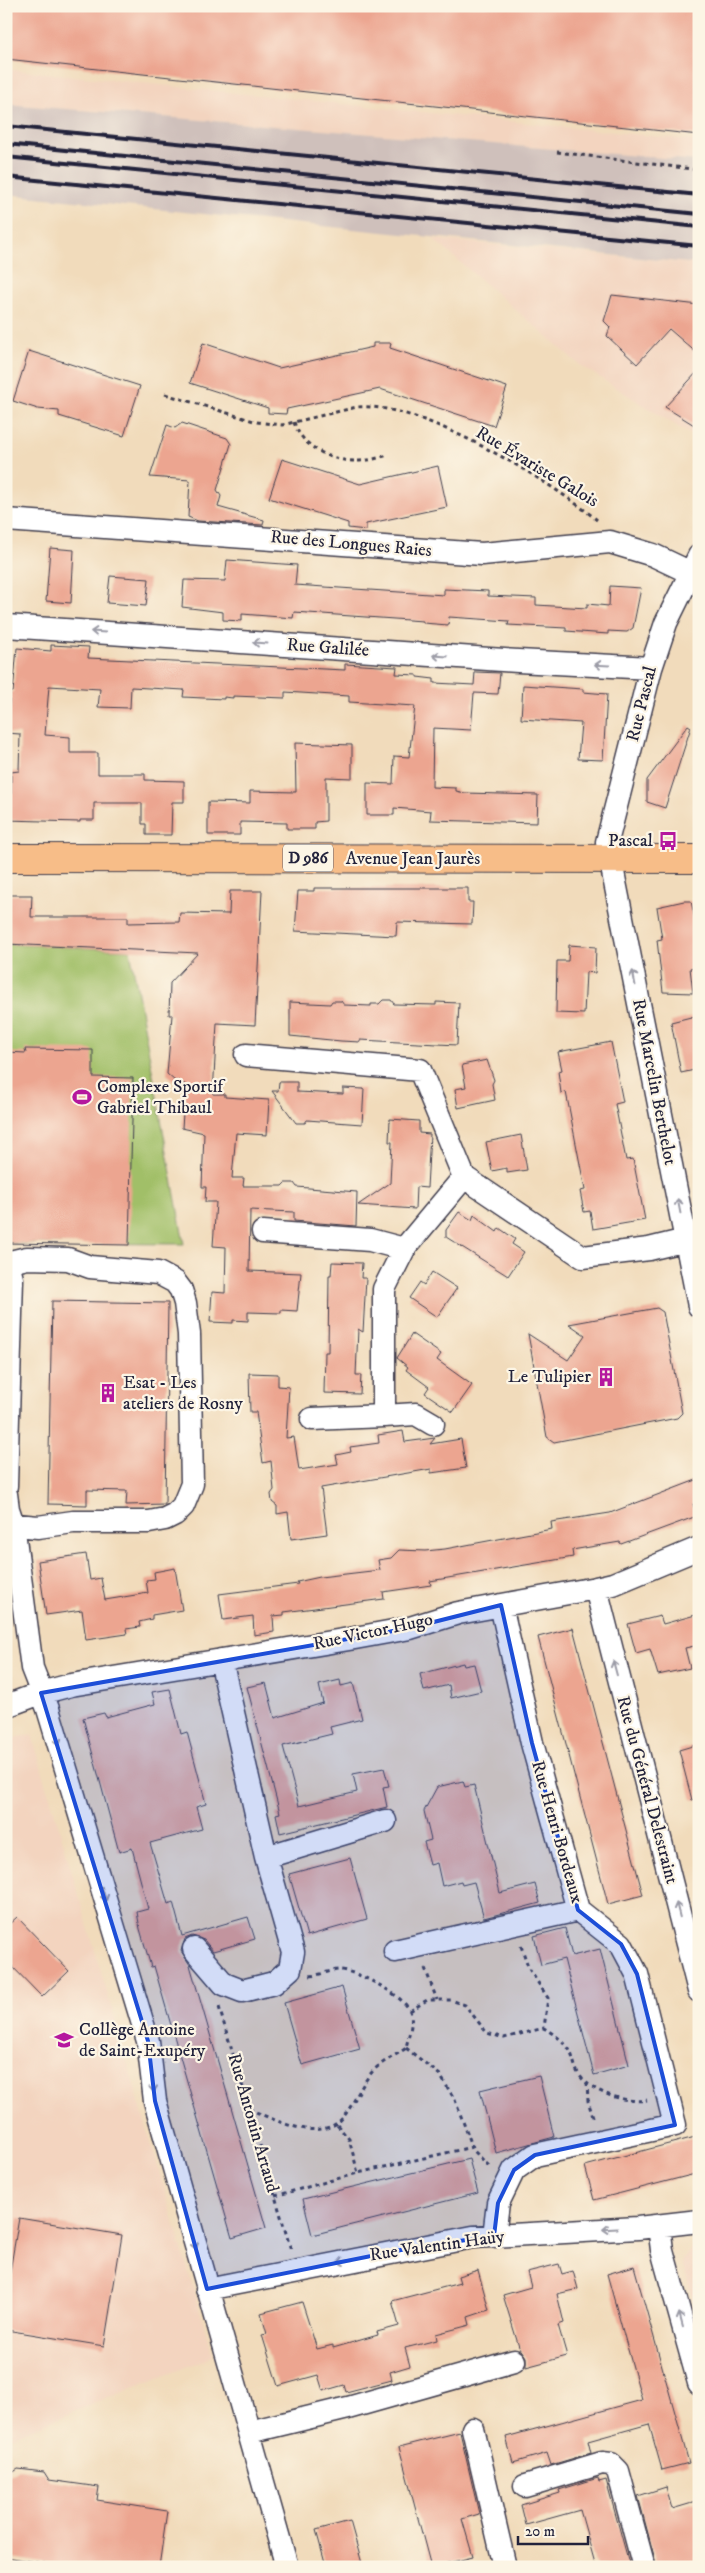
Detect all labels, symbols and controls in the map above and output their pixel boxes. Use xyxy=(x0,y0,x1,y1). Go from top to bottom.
street label: Rue Évariste Galois xyxy=(472,422,602,512)
street label: Rue des Longues Raies xyxy=(269,526,433,562)
one-way arrow xyxy=(90,627,106,637)
street label: Rue Galilée xyxy=(286,634,370,662)
one-way arrow xyxy=(252,638,268,647)
one-way arrow xyxy=(432,651,448,660)
one-way arrow xyxy=(594,661,610,670)
street label: Rue Pascal xyxy=(622,663,662,744)
place label: Pascal xyxy=(608,830,654,852)
bus stop icon: Pascal xyxy=(657,830,679,852)
road number: D 986 xyxy=(283,844,333,871)
street label: Avenue Jean Jaurès xyxy=(346,848,480,870)
one-way arrow xyxy=(628,971,638,987)
street label: Rue Marcelin Berthelot xyxy=(627,997,681,1167)
place label: Complexe Sportif Gabriel Thibaul xyxy=(97,1076,226,1119)
sports icon: Complexe Sportif Gabriel Thibaul xyxy=(71,1086,93,1108)
one-way arrow xyxy=(674,1199,683,1215)
place label: Le Tulipier xyxy=(508,1366,591,1388)
building icon: Le Tulipier xyxy=(595,1366,617,1388)
place label: Esat - Les ateliers de Rosny xyxy=(123,1372,243,1415)
building icon: Esat - Les ateliers de Rosny xyxy=(97,1382,119,1404)
street label: Rue Victor Hugo xyxy=(311,1609,435,1655)
one-way arrow xyxy=(610,1661,619,1677)
street label: Rue du Général Delestraint xyxy=(611,1694,683,1886)
one-way arrow xyxy=(52,1730,62,1746)
street label: Rue Henri Bordeaux xyxy=(526,1758,588,1906)
one-way arrow xyxy=(99,1886,109,1902)
one-way arrow xyxy=(673,1903,683,1919)
place label: Collège Antoine de Saint-Exupéry xyxy=(79,2019,206,2062)
school or university icon: Collège Antoine de Saint-Exupéry xyxy=(53,2029,75,2051)
street label: Rue Antonin Artaud xyxy=(223,2051,283,2195)
one-way arrow xyxy=(148,2076,158,2092)
one-way arrow xyxy=(602,2225,618,2234)
street label: Rue Valentin Haüy xyxy=(368,2226,506,2266)
one-way arrow xyxy=(190,2233,200,2249)
one-way arrow xyxy=(338,2256,354,2266)
one-way arrow xyxy=(676,2312,685,2328)
scale bar xyxy=(518,2513,588,2545)
text: 20 m xyxy=(525,2522,555,2541)

